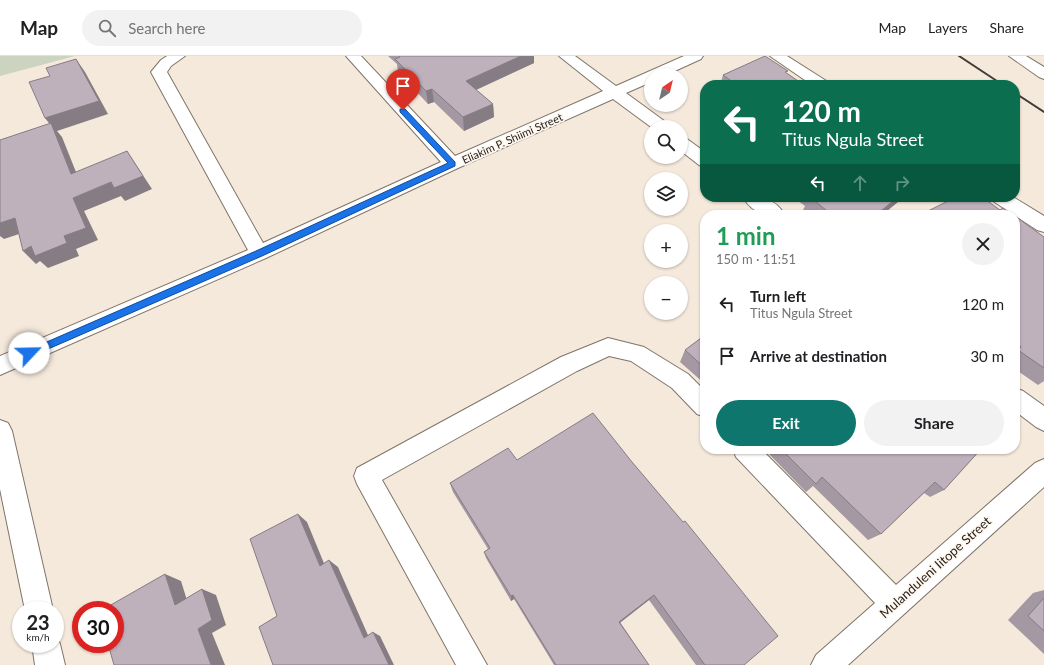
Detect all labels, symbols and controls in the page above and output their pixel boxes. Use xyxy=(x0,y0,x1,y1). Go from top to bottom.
search box xyxy=(82,10,362,46)
text: Map xyxy=(20,16,58,39)
icon: search xyxy=(96,17,118,39)
text: Search here xyxy=(128,19,206,37)
text: Map xyxy=(878,19,906,36)
text: Layers xyxy=(928,19,968,36)
text: Share xyxy=(990,19,1024,36)
north arrow xyxy=(644,68,688,112)
map controls xyxy=(644,68,688,320)
pin xyxy=(386,69,420,110)
icon: arrive xyxy=(392,75,414,97)
text: 120 m xyxy=(782,94,861,128)
icon: left xyxy=(716,96,768,148)
street label: Eliakim P. Shiimi Street xyxy=(460,110,564,166)
button: search xyxy=(644,120,688,164)
text: Titus Ngula Street xyxy=(782,128,924,150)
button: layers xyxy=(644,172,688,216)
icon: left xyxy=(807,172,829,194)
icon: ahead xyxy=(849,172,871,194)
icon: right xyxy=(891,172,913,194)
text: 1 min xyxy=(716,221,776,250)
button: close xyxy=(962,223,1004,265)
button: + xyxy=(644,224,688,268)
text: 150 m · 11:51 xyxy=(716,251,796,267)
button: − xyxy=(644,276,688,320)
text: Turn left xyxy=(750,287,806,305)
icon: left xyxy=(716,293,738,315)
text: 120 m xyxy=(962,295,1004,313)
text: Titus Ngula Street xyxy=(750,305,852,321)
position arrow xyxy=(8.0,332,50.0,374)
icon: arrive xyxy=(716,345,738,367)
text: Arrive at destination xyxy=(750,347,887,365)
text: 30 m xyxy=(970,347,1004,365)
button: Exit xyxy=(716,400,856,446)
button: Share xyxy=(864,400,1004,446)
street label: Mulanduleni Iitope Street xyxy=(876,512,994,621)
speed limit sign: 30 xyxy=(72,601,124,653)
text: 23 xyxy=(26,610,50,634)
text: km/h xyxy=(26,631,50,643)

